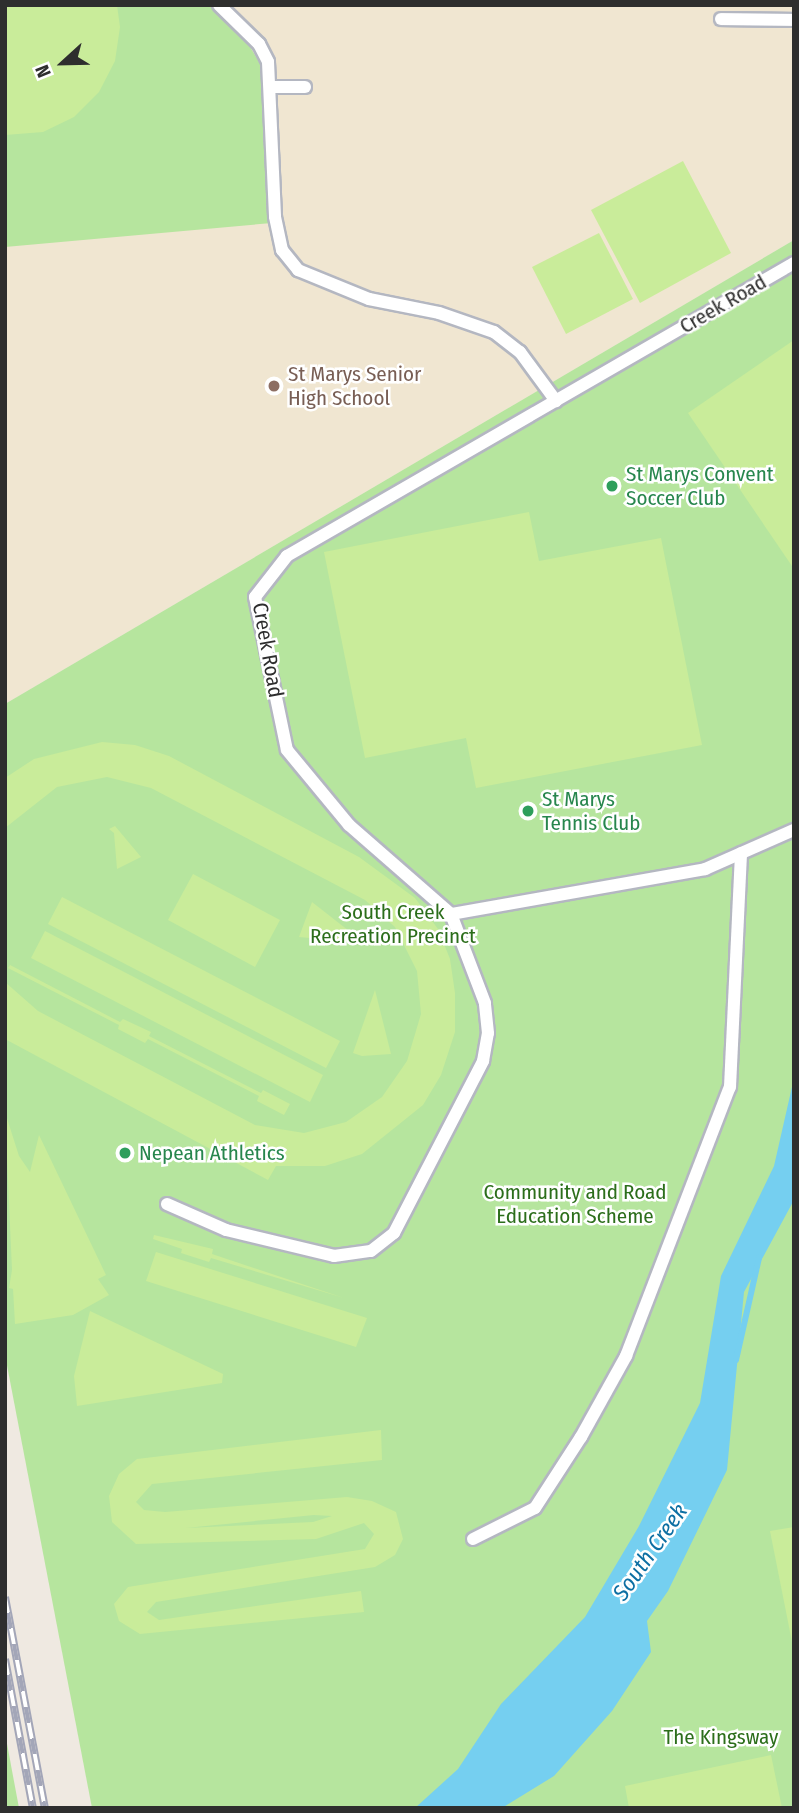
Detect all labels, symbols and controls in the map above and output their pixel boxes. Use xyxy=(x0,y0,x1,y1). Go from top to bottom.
north arrow xyxy=(28,28,98,98)
text: N xyxy=(30,61,56,81)
street label: Creek Road xyxy=(675,269,771,339)
place label: St Marys Senior High School xyxy=(288,361,421,411)
marker: St Marys Senior High School xyxy=(266,378,282,394)
place label: St Marys Convent Soccer Club xyxy=(626,461,774,511)
marker: St Marys Convent Soccer Club xyxy=(604,478,620,494)
street label: Creek Road xyxy=(247,600,289,700)
place label: St Marys Tennis Club xyxy=(542,786,640,836)
marker: St Marys Tennis Club xyxy=(520,803,536,819)
park label: South Creek Recreation Precinct xyxy=(310,899,476,949)
place label: Nepean Athletics xyxy=(139,1140,285,1166)
marker: Nepean Athletics xyxy=(117,1145,133,1161)
park label: Community and Road Education Scheme xyxy=(483,1179,667,1229)
water label: South Creek xyxy=(607,1498,693,1606)
park label: The Kingsway xyxy=(664,1724,778,1750)

